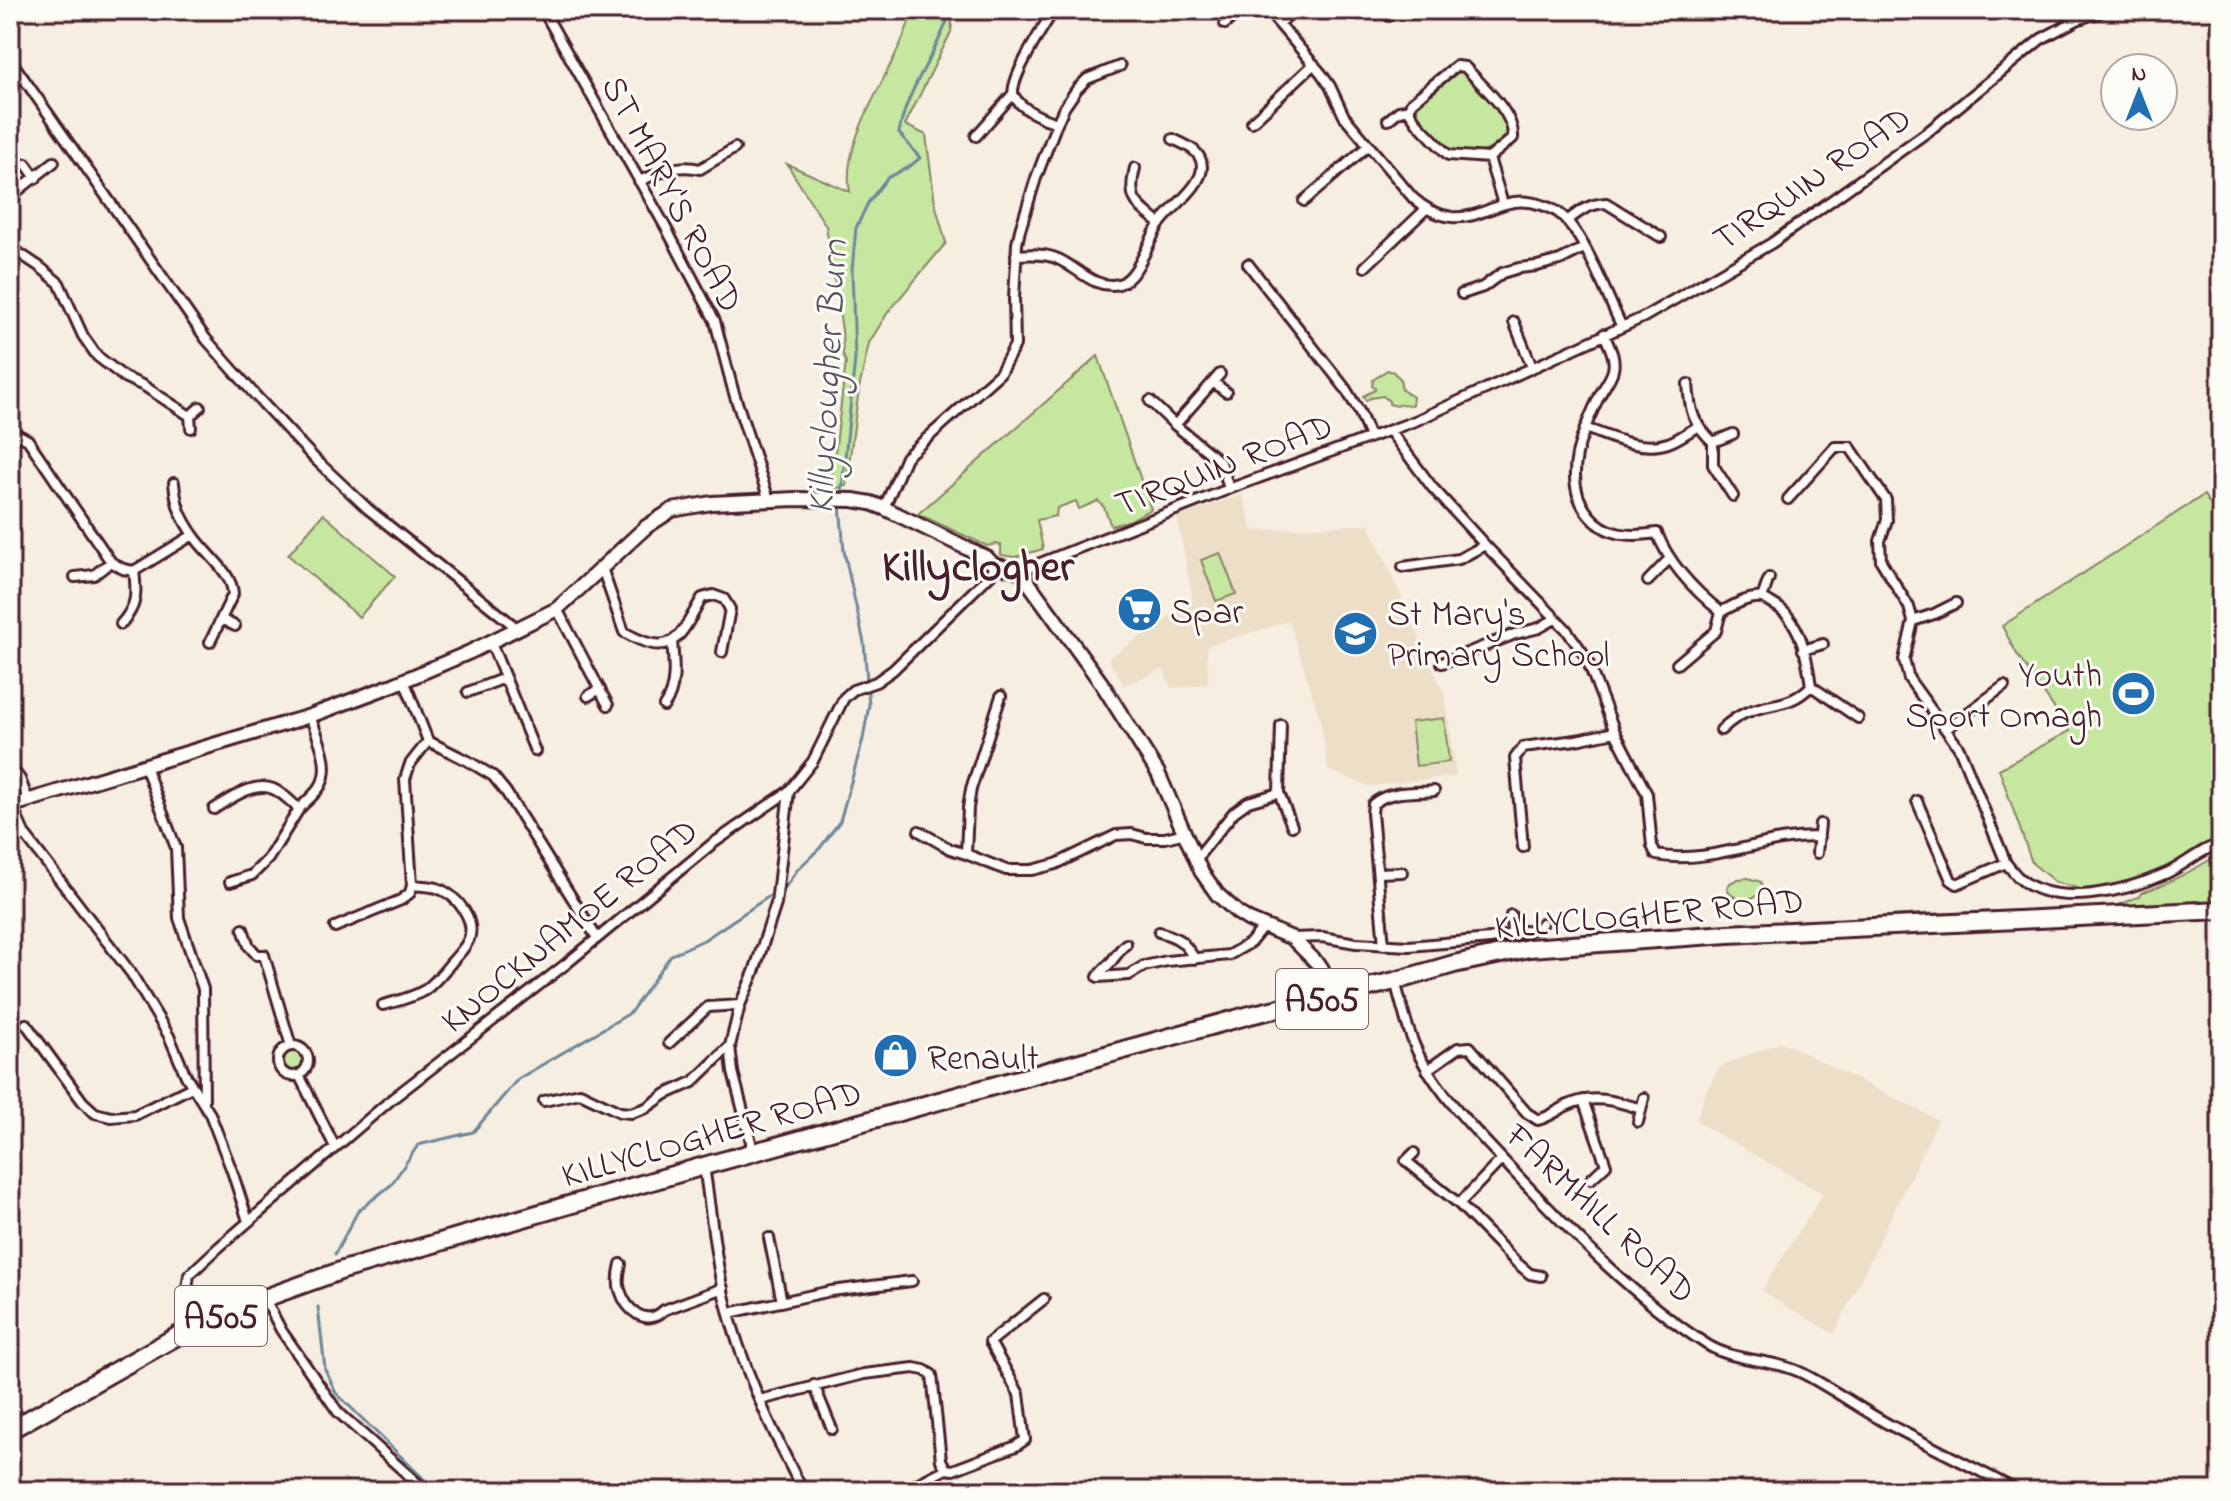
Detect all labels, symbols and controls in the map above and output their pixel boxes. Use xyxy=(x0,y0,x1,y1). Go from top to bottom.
north arrow xyxy=(2099,52,2179,132)
text: N xyxy=(2132,59,2146,91)
street label: ST MARY'S ROAD xyxy=(585,67,755,323)
street label: TIRQUIN ROAD xyxy=(1704,95,1923,267)
water label: Killyclougher Burn xyxy=(795,237,865,516)
street label: TIRQUIN ROAD xyxy=(1108,401,1341,533)
district label: Killyclogher xyxy=(882,537,1075,602)
supermarket icon: Spar xyxy=(1115,586,1163,634)
place label: Spar xyxy=(1170,588,1244,641)
place label: St Mary's Primary School xyxy=(1387,590,1609,684)
school or university icon: St Mary's Primary School xyxy=(1332,609,1380,657)
place label: Youth Sport Omagh xyxy=(1905,651,2102,745)
sports icon: Youth Sport Omagh xyxy=(2109,670,2157,718)
street label: KNOCKNAMOE ROAD xyxy=(431,807,711,1048)
street label: KILLYCLOGHER ROAD xyxy=(1493,877,1806,956)
road number: A505 xyxy=(1276,969,1368,1029)
shop icon: Renault xyxy=(872,1032,920,1080)
place label: Renault xyxy=(927,1034,1039,1087)
street label: KILLYCLOGHER ROAD xyxy=(556,1068,869,1205)
street label: FARMHILL ROAD xyxy=(1491,1112,1707,1318)
road number: A505 xyxy=(175,1286,267,1346)

